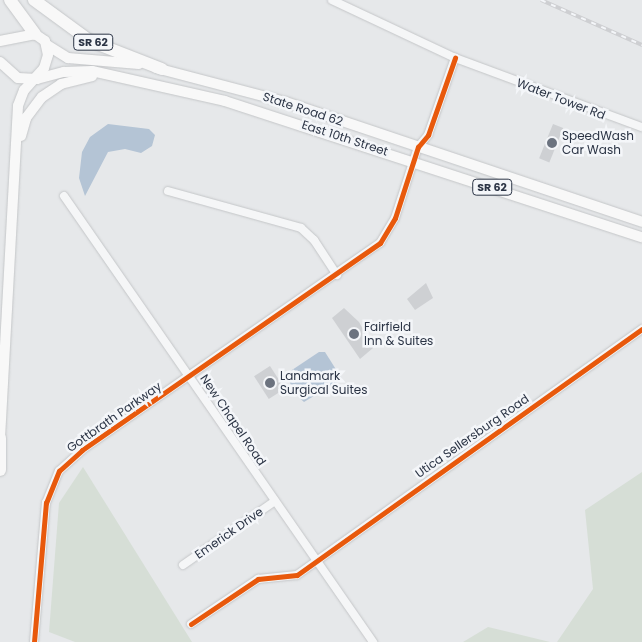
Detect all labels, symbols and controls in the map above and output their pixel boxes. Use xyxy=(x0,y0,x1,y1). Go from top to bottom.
road number: SR 62 xyxy=(73,34,113,51)
street label: Water Tower Rd xyxy=(515,75,607,123)
street label: State Road 62 xyxy=(261,89,345,129)
street label: East 10th Street xyxy=(300,117,390,159)
place label: SpeedWash Car Wash xyxy=(562,129,634,157)
marker: SpeedWash Car Wash xyxy=(546,137,558,149)
road number: SR 62 xyxy=(472,178,512,196)
place label: Fairfield Inn & Suites xyxy=(364,320,433,348)
marker: Fairfield Inn & Suites xyxy=(348,328,360,340)
place label: Landmark Surgical Suites xyxy=(280,369,368,397)
street label: New Chapel Road xyxy=(197,372,269,468)
marker: Landmark Surgical Suites xyxy=(264,377,276,389)
street label: Gottbrath Parkway xyxy=(64,379,164,455)
street label: Utica Sellersburg Road xyxy=(412,391,532,481)
street label: Emerick Drive xyxy=(192,504,266,562)

